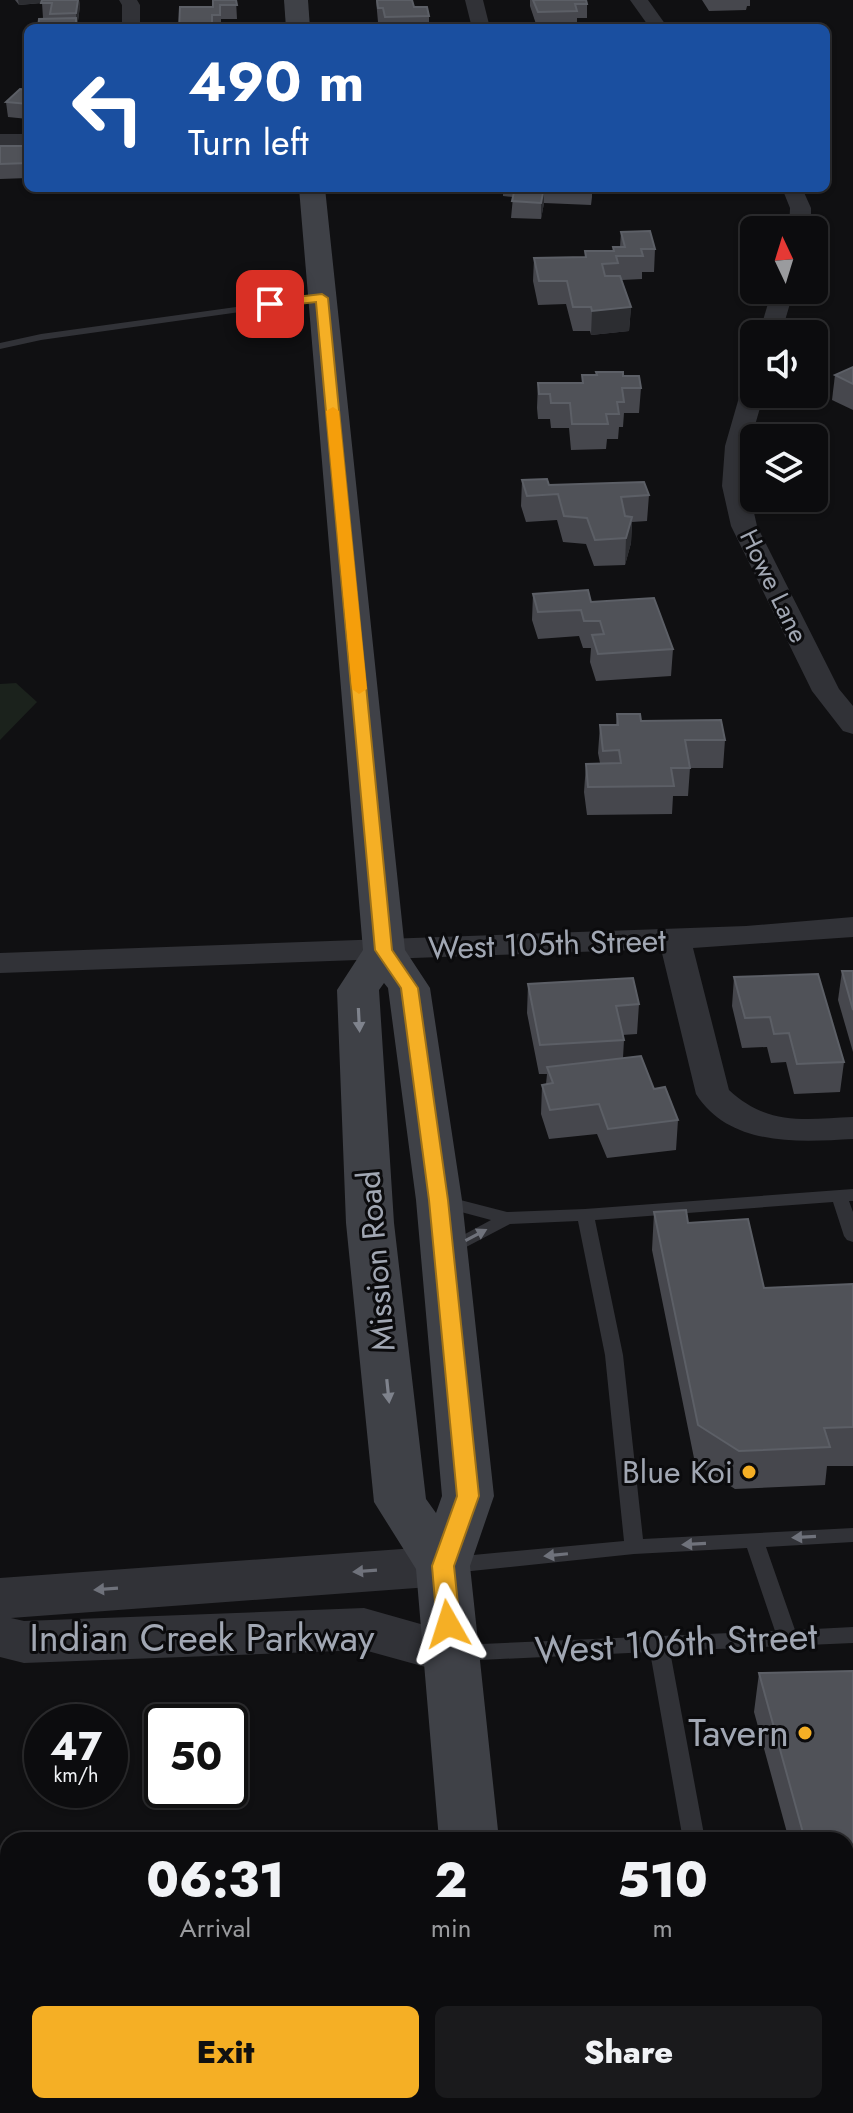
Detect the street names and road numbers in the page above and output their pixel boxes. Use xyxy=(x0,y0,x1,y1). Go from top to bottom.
street label: Howe Lane xyxy=(730,523,818,649)
street label: West 105th Street xyxy=(427,917,667,971)
street label: Mission Road xyxy=(345,1169,407,1353)
street label: West 106th Street xyxy=(533,1608,819,1677)
street label: Indian Creek Parkway xyxy=(29,1610,375,1665)

